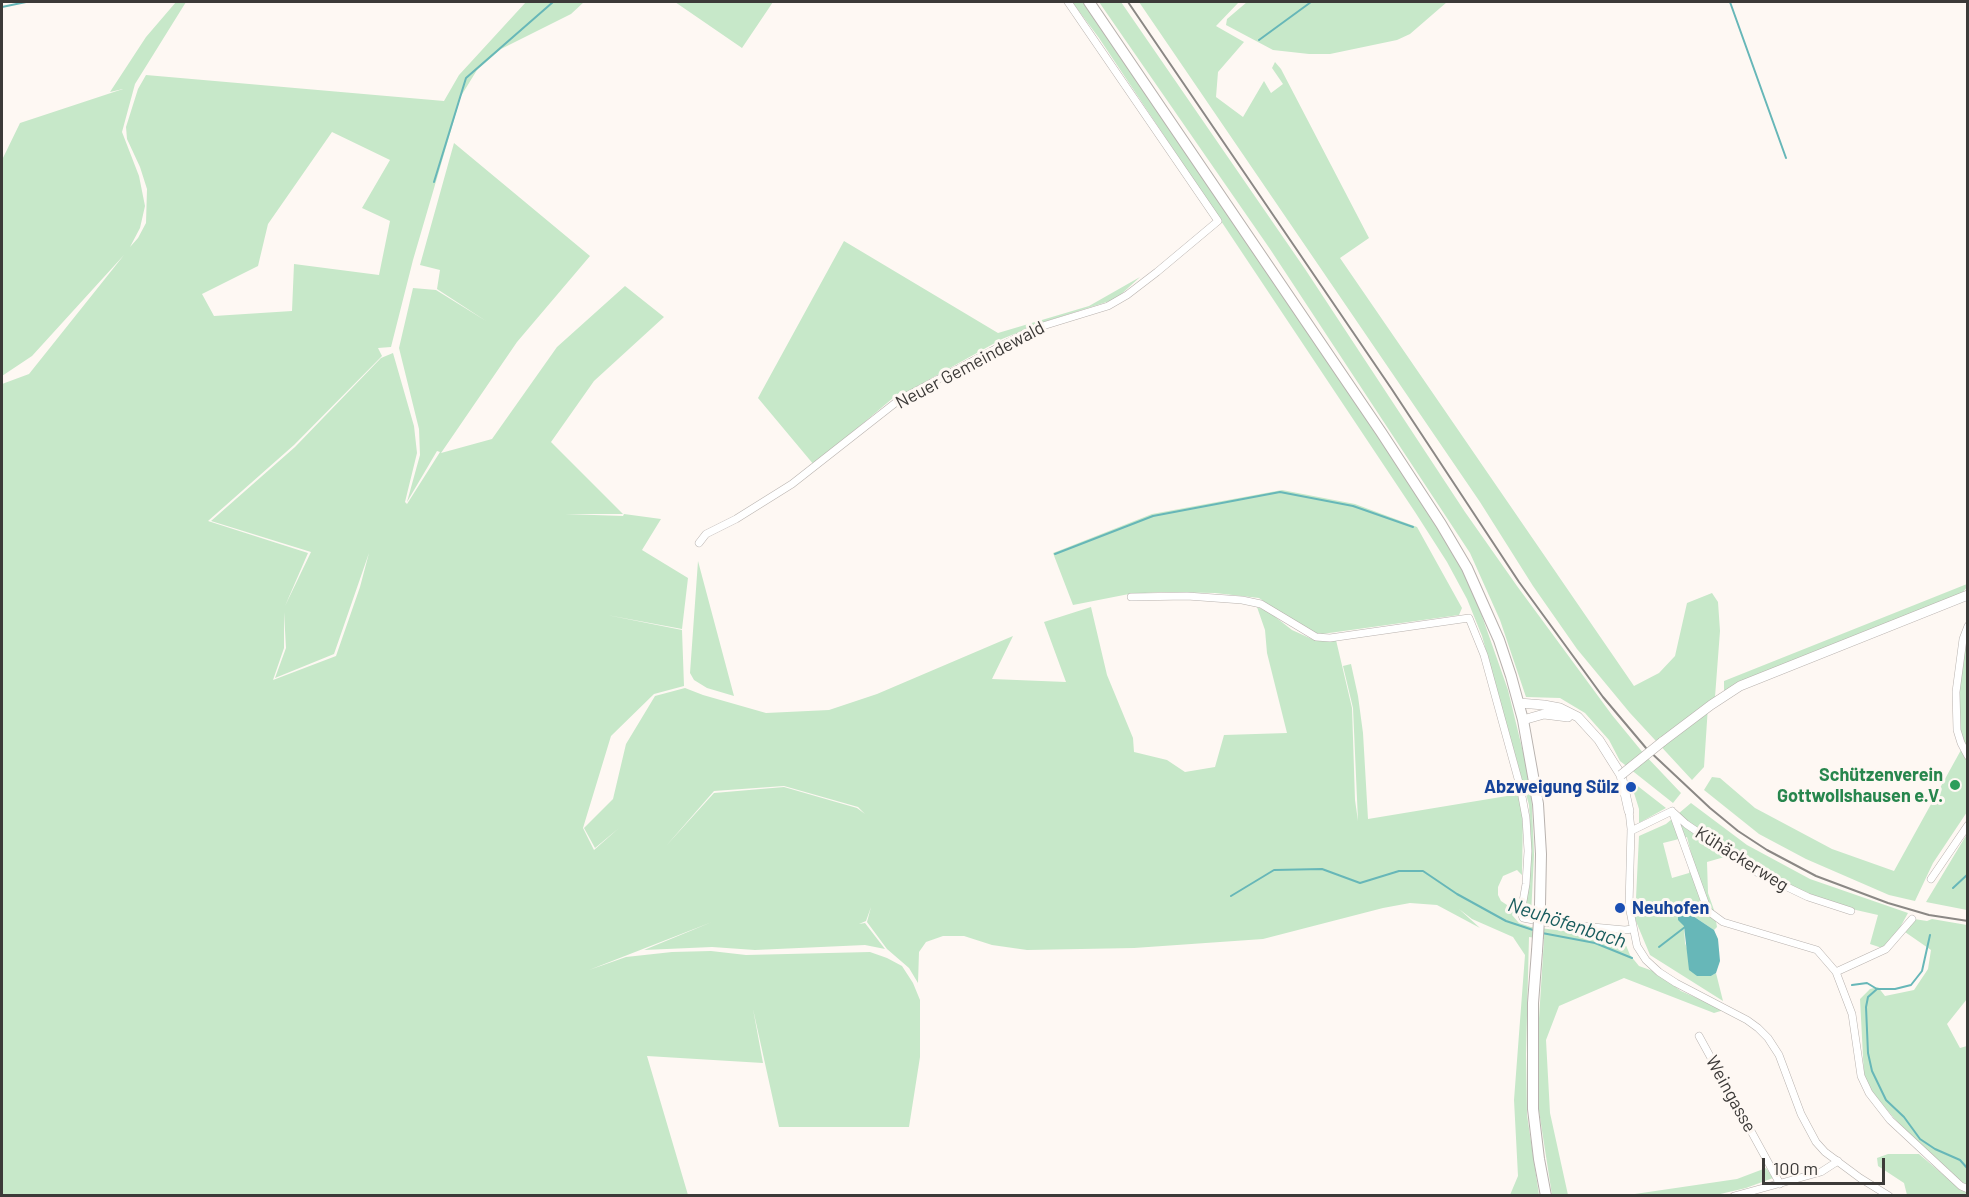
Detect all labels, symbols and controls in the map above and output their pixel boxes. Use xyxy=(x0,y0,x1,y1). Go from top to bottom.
street label: Neuer Gemeindewald xyxy=(892,317,1048,413)
place label: Schützenverein Gottwollshausen e.V. xyxy=(1777,764,1943,806)
place label: Abzweigung Sülz xyxy=(1484,776,1619,798)
marker: Schützenverein Gottwollshausen e.V. xyxy=(1948,778,1962,792)
marker: Abzweigung Sülz xyxy=(1624,780,1638,794)
street label: Kühäckerweg xyxy=(1691,822,1793,896)
water label: Neuhöfenbach xyxy=(1505,893,1629,953)
place label: Neuhofen xyxy=(1632,897,1709,919)
marker: Neuhofen xyxy=(1613,901,1627,915)
street label: Weingasse xyxy=(1701,1052,1761,1136)
scale bar xyxy=(1765,1146,1888,1184)
text: 100 m xyxy=(1773,1157,1818,1179)

